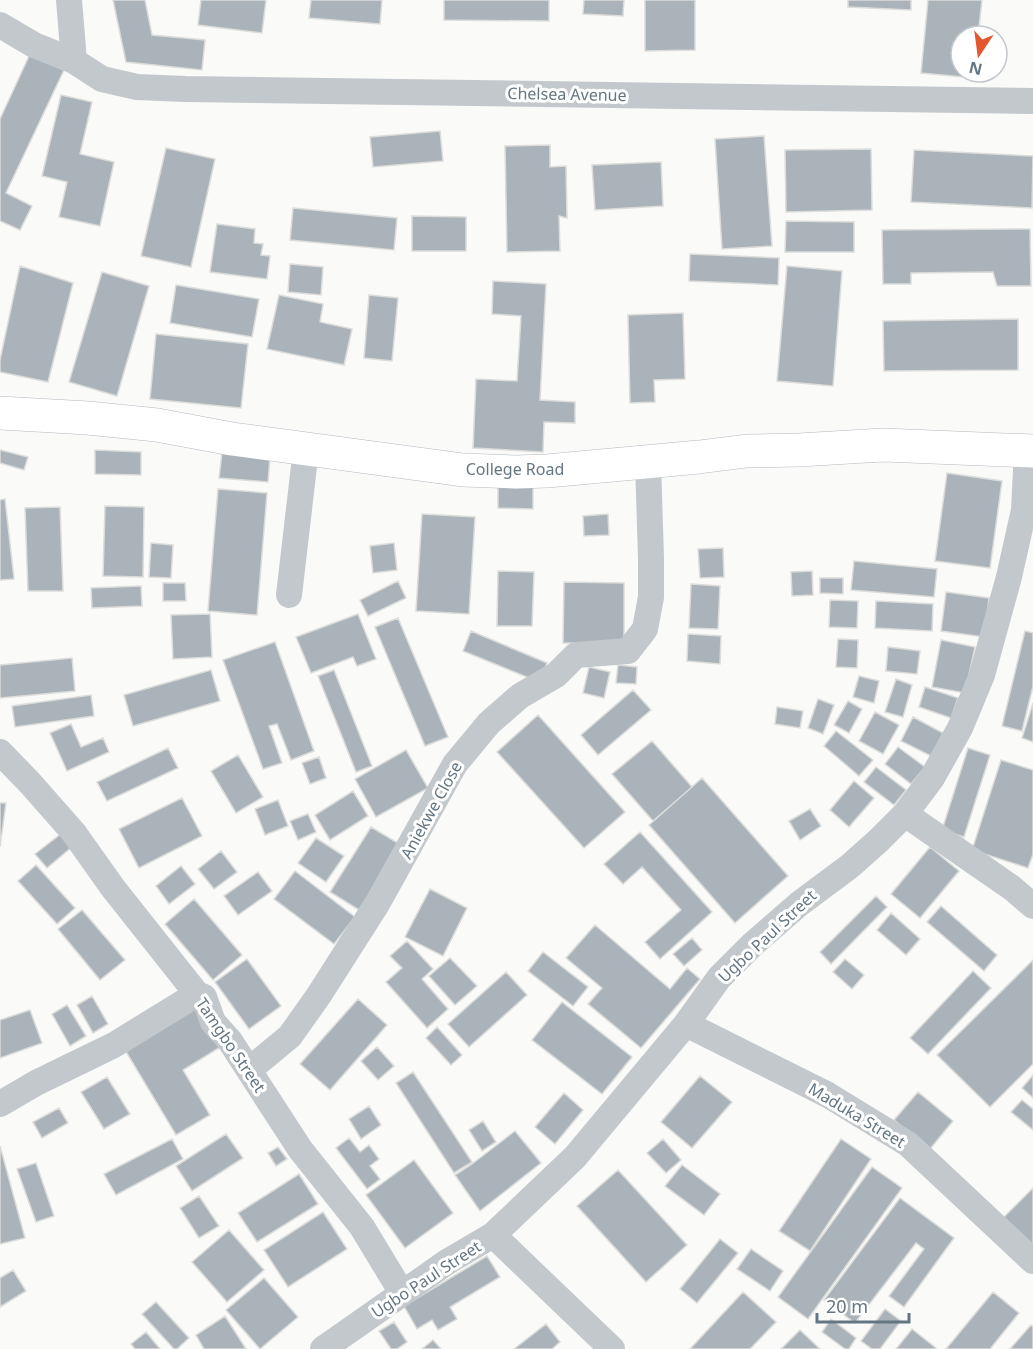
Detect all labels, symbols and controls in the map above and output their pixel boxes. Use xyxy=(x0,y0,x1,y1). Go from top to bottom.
north arrow xyxy=(949,24,1009,84)
text: N xyxy=(967,56,984,81)
street label: Chelsea Avenue xyxy=(507,82,627,106)
street label: College Road xyxy=(466,458,564,480)
street label: Aniekwe Close xyxy=(395,757,467,863)
street label: Ugbo Paul Street xyxy=(713,885,821,987)
street label: Tamgbo Street xyxy=(191,993,271,1097)
street label: Maduka Street xyxy=(804,1077,910,1153)
street label: Ugbo Paul Street xyxy=(367,1235,485,1323)
scale bar xyxy=(817,1286,908,1324)
text: 20 m xyxy=(826,1294,868,1318)

